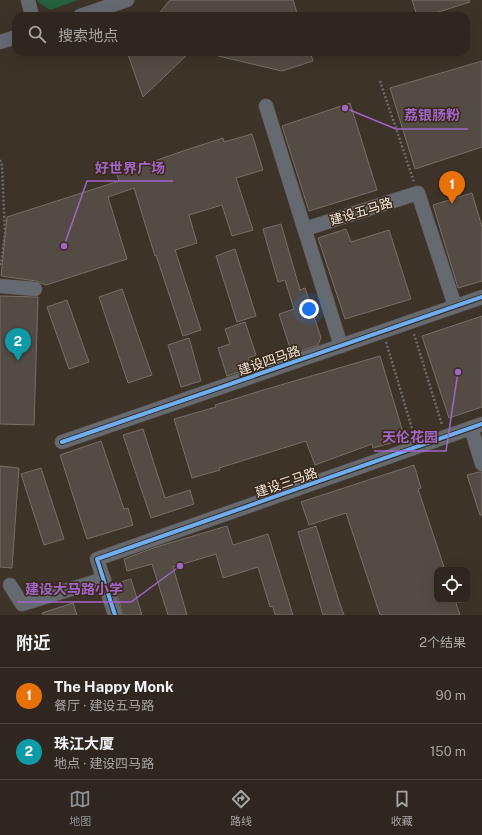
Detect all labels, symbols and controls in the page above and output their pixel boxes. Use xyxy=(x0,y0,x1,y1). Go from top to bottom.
search box xyxy=(12,12,470,56)
icon: search xyxy=(26,23,48,45)
text: 搜索地点 xyxy=(58,27,118,44)
callout: 荔银肠粉 xyxy=(396,103,468,129)
text: 荔银肠粉 xyxy=(404,107,460,123)
callout: 好世界广场 xyxy=(87,155,173,181)
text: 好世界广场 xyxy=(95,160,165,176)
pin: 1 xyxy=(439,171,465,204)
street label: 建设五马路 xyxy=(328,195,394,228)
your location xyxy=(299,299,319,319)
pin: 2 xyxy=(5,328,31,361)
street label: 建设四马路 xyxy=(236,343,302,378)
callout: 天伦花园 xyxy=(374,425,446,451)
text: 天伦花园 xyxy=(382,429,438,445)
street label: 建设三马路 xyxy=(253,465,319,500)
map controls xyxy=(434,567,470,603)
button: locate xyxy=(434,567,470,603)
callout: 建设大马路小学 xyxy=(17,576,131,602)
text: 建设大马路小学 xyxy=(25,581,123,597)
text: 附近 xyxy=(16,633,50,653)
text: 2个结果 xyxy=(419,635,466,650)
text: The Happy Monk xyxy=(54,678,174,695)
text: 1 xyxy=(26,688,32,703)
text: 90 m xyxy=(436,688,466,703)
text: 餐厅 · 建设五马路 xyxy=(54,698,154,713)
text: 珠江大厦 xyxy=(54,735,114,752)
text: 2 xyxy=(25,744,33,759)
text: 150 m xyxy=(430,744,466,759)
text: 地点 · 建设四马路 xyxy=(54,756,154,771)
tab: 地图 xyxy=(69,788,91,828)
tab: 路线 xyxy=(230,788,252,828)
tab: 收藏 xyxy=(391,788,413,828)

